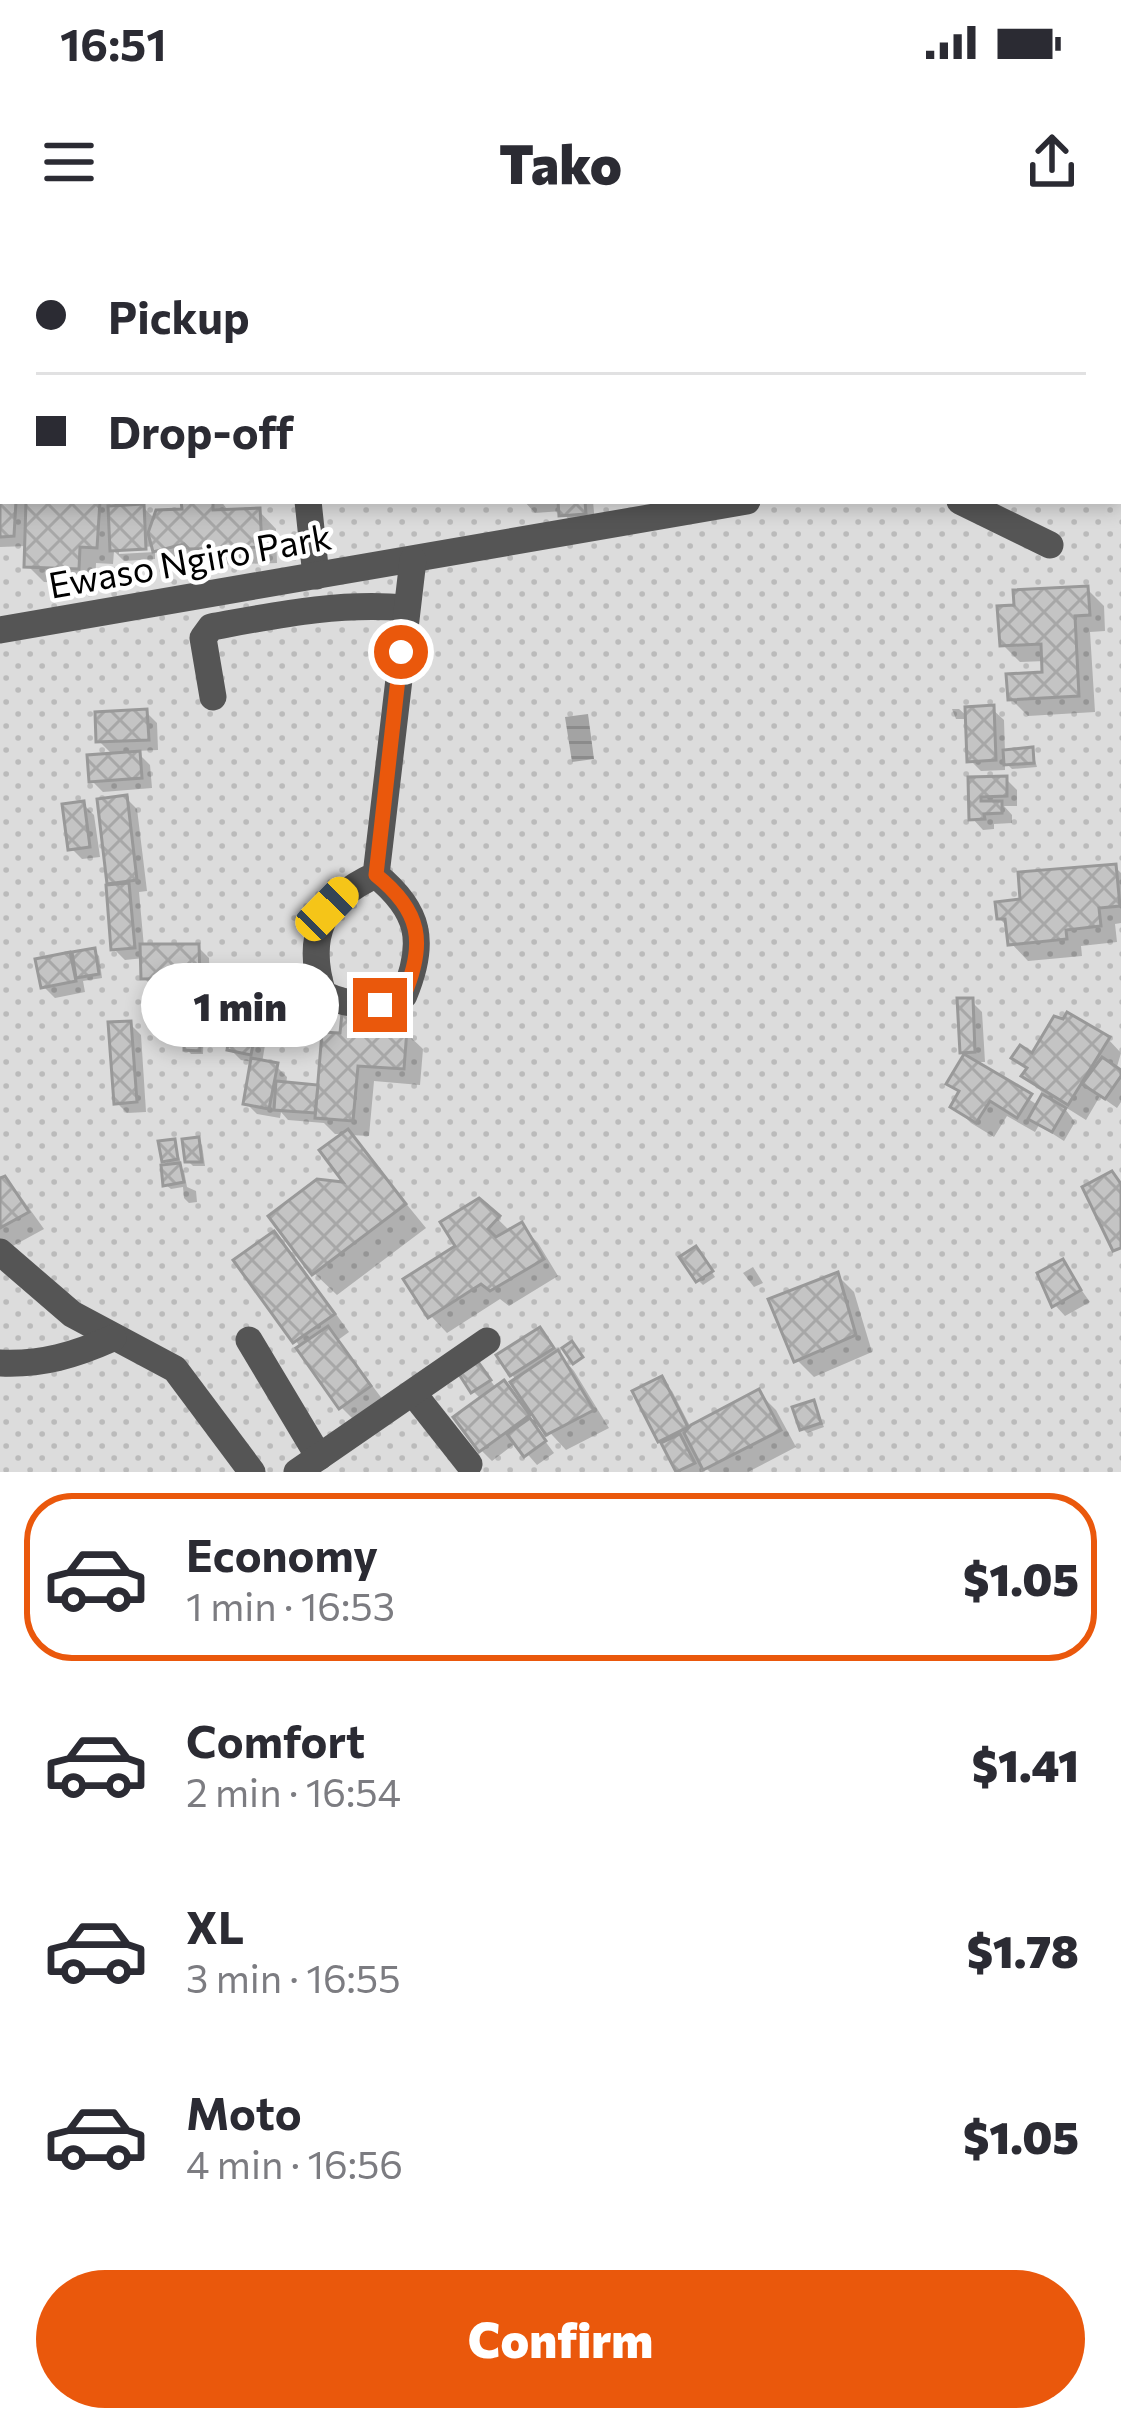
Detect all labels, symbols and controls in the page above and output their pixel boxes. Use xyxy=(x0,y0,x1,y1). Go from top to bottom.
text: 16:51 xyxy=(60,15,167,70)
icon: menu xyxy=(36,129,102,195)
text: Tako xyxy=(499,129,622,195)
icon: share xyxy=(1019,129,1085,195)
text: Pickup xyxy=(108,288,250,343)
text: Drop-off xyxy=(108,403,294,458)
street label: Ewaso Ngiro Park xyxy=(45,513,334,606)
route start xyxy=(374,625,428,679)
car xyxy=(289,871,365,947)
callout: 1 min xyxy=(140,963,338,1047)
route end xyxy=(353,978,407,1032)
text: 1 min xyxy=(193,981,287,1029)
icon: car xyxy=(42,1523,150,1631)
text: Economy xyxy=(186,1526,378,1581)
text: $1.05 xyxy=(963,1550,1079,1605)
text: 1 min · 16:53 xyxy=(186,1581,395,1629)
icon: car xyxy=(42,1709,150,1817)
text: Comfort xyxy=(186,1712,365,1767)
text: $1.41 xyxy=(972,1736,1079,1791)
text: 2 min · 16:54 xyxy=(186,1767,401,1815)
icon: car xyxy=(42,1895,150,2003)
text: XL xyxy=(186,1898,244,1953)
text: $1.78 xyxy=(967,1922,1079,1977)
text: 3 min · 16:55 xyxy=(186,1953,401,2001)
icon: car xyxy=(42,2081,150,2189)
text: Moto xyxy=(186,2084,302,2139)
text: $1.05 xyxy=(963,2108,1079,2163)
text: 4 min · 16:56 xyxy=(186,2139,403,2187)
button: Confirm xyxy=(36,2270,1085,2408)

